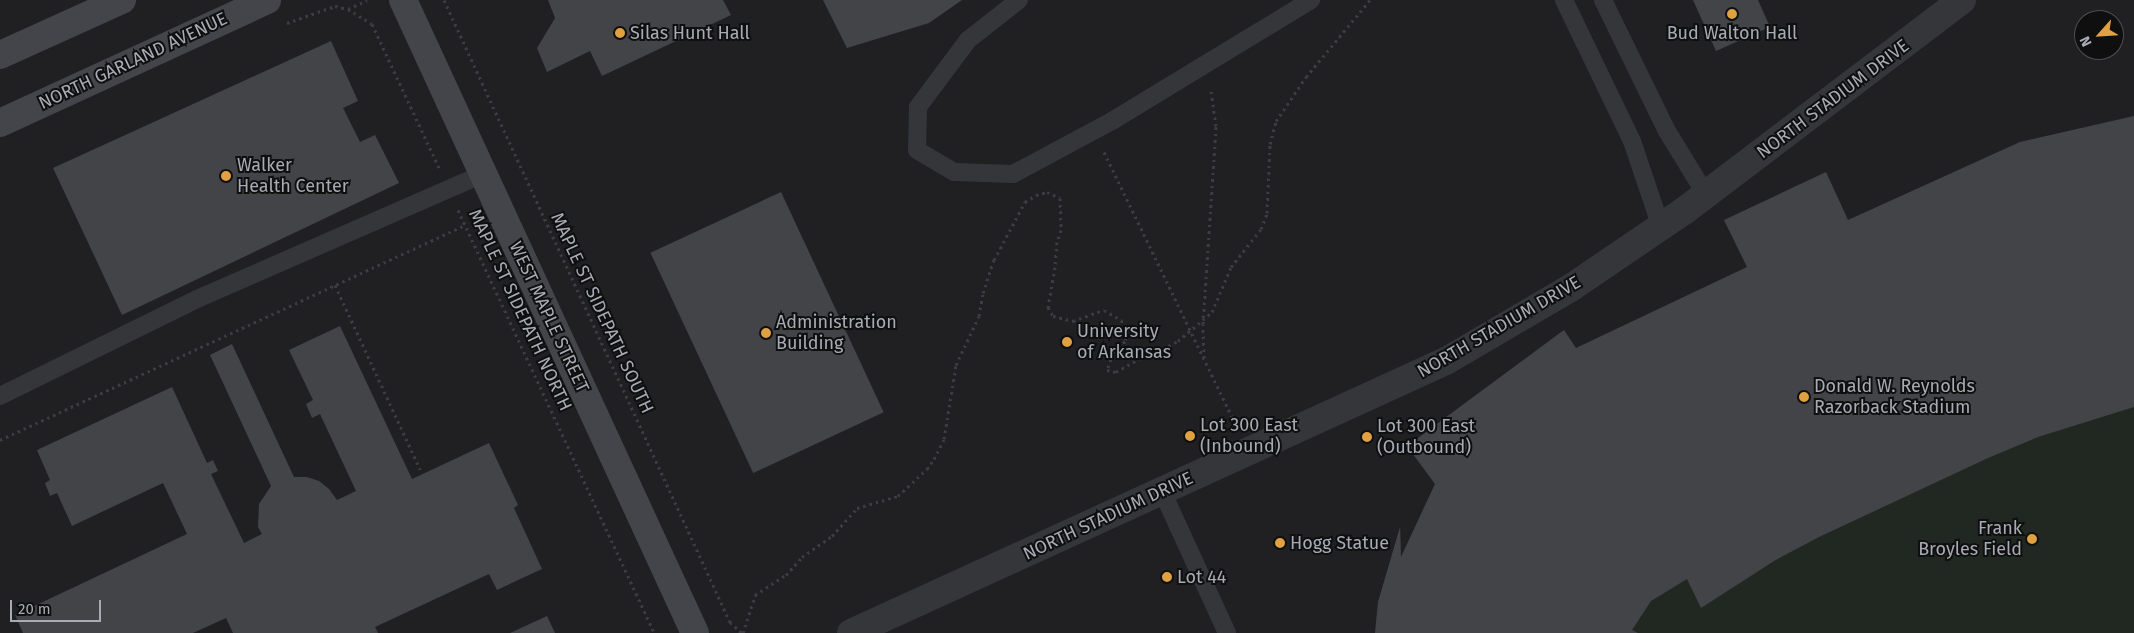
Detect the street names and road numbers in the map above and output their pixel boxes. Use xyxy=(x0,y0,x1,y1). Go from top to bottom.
street label: NORTH GARLAND AVENUE xyxy=(35,8,231,114)
street label: NORTH STADIUM DRIVE xyxy=(1753,35,1913,163)
street label: MAPLE ST SIDEPATH NORTH xyxy=(464,206,576,414)
street label: MAPLE ST SIDEPATH SOUTH xyxy=(546,209,658,417)
street label: WEST MAPLE STREET xyxy=(505,238,593,396)
street label: NORTH STADIUM DRIVE xyxy=(1414,271,1584,383)
street label: NORTH STADIUM DRIVE xyxy=(1020,467,1196,565)

